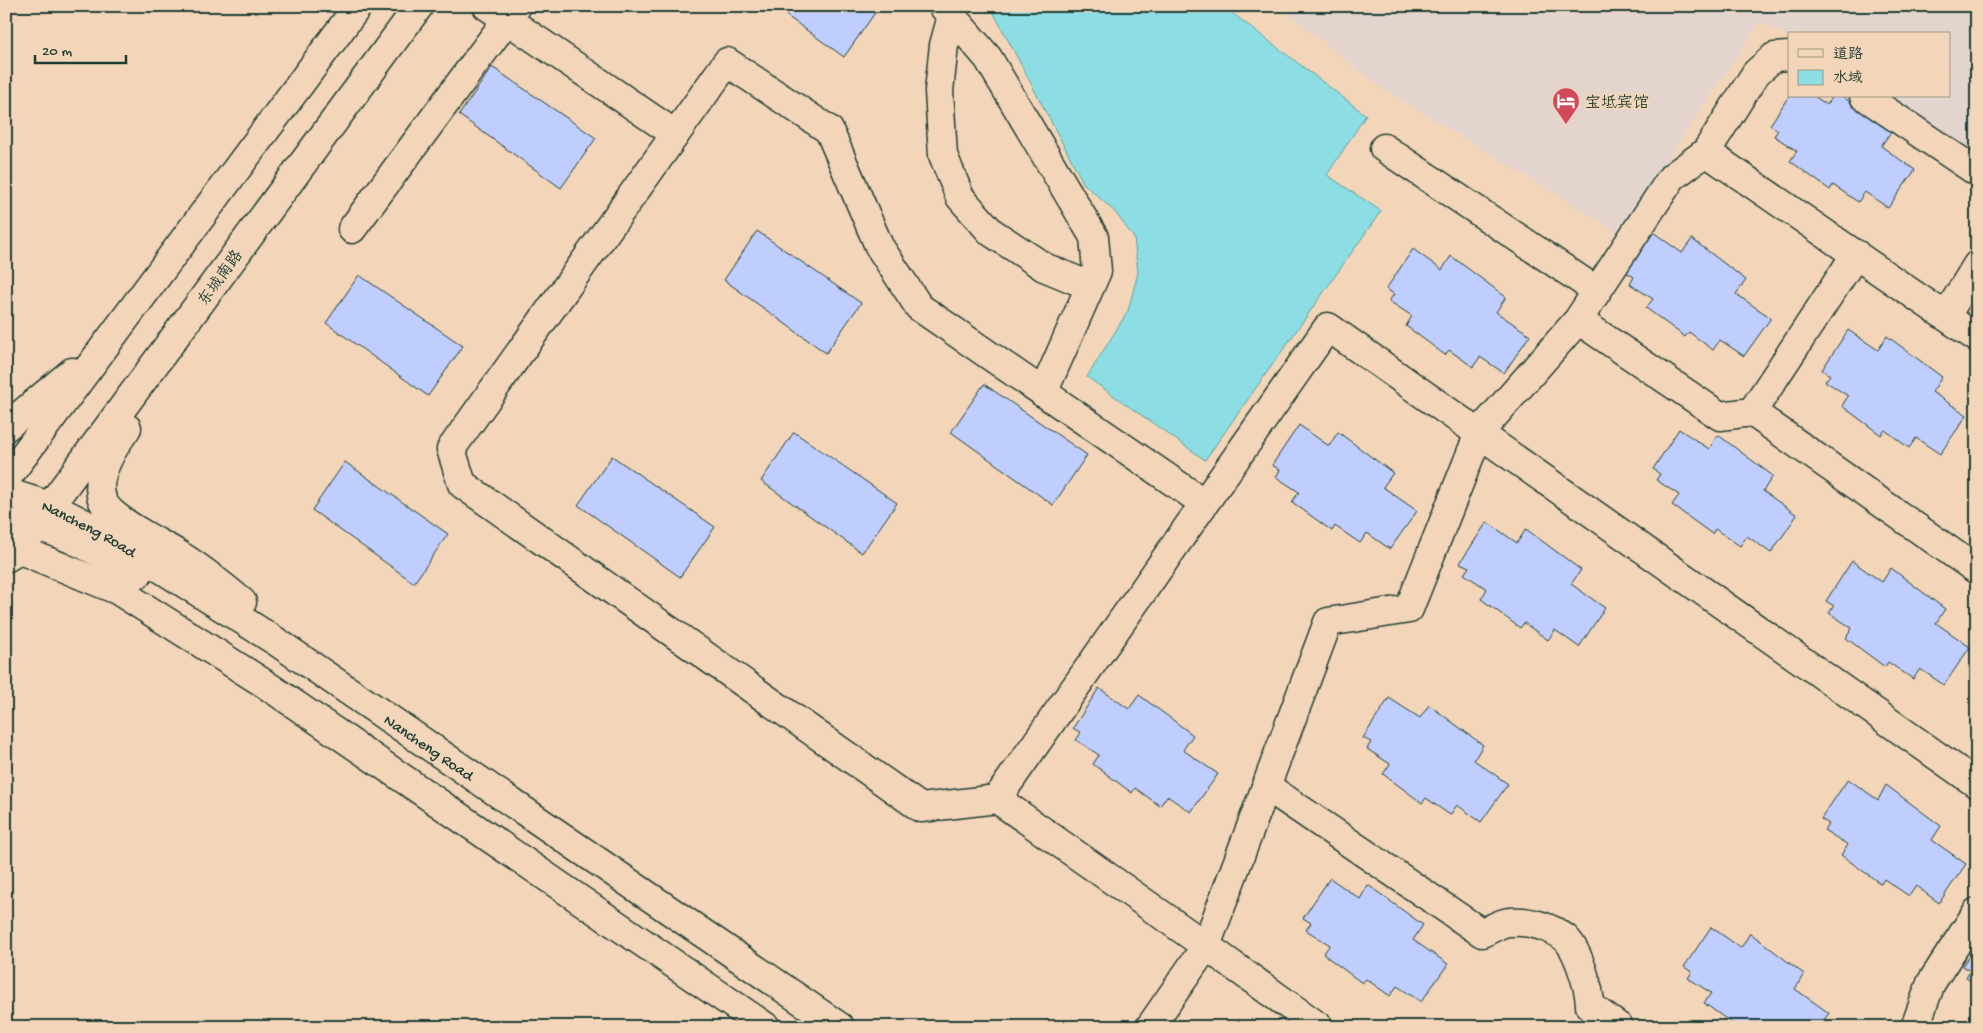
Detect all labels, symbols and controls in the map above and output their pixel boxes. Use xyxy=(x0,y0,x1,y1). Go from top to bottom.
scale bar xyxy=(35,32,126,64)
legend xyxy=(1788,32,1950,98)
text: 20 m xyxy=(42,43,72,61)
text: 道路 xyxy=(1833,46,1863,64)
text: 水域 xyxy=(1833,70,1863,88)
hotel icon: 宝坻宾馆 xyxy=(1551,86,1581,125)
place label: 宝坻宾馆 xyxy=(1585,93,1649,114)
street label: 东城南路 xyxy=(194,246,248,311)
street label: Nancheng Road xyxy=(39,498,140,564)
street label: Nancheng Road xyxy=(379,712,478,788)

